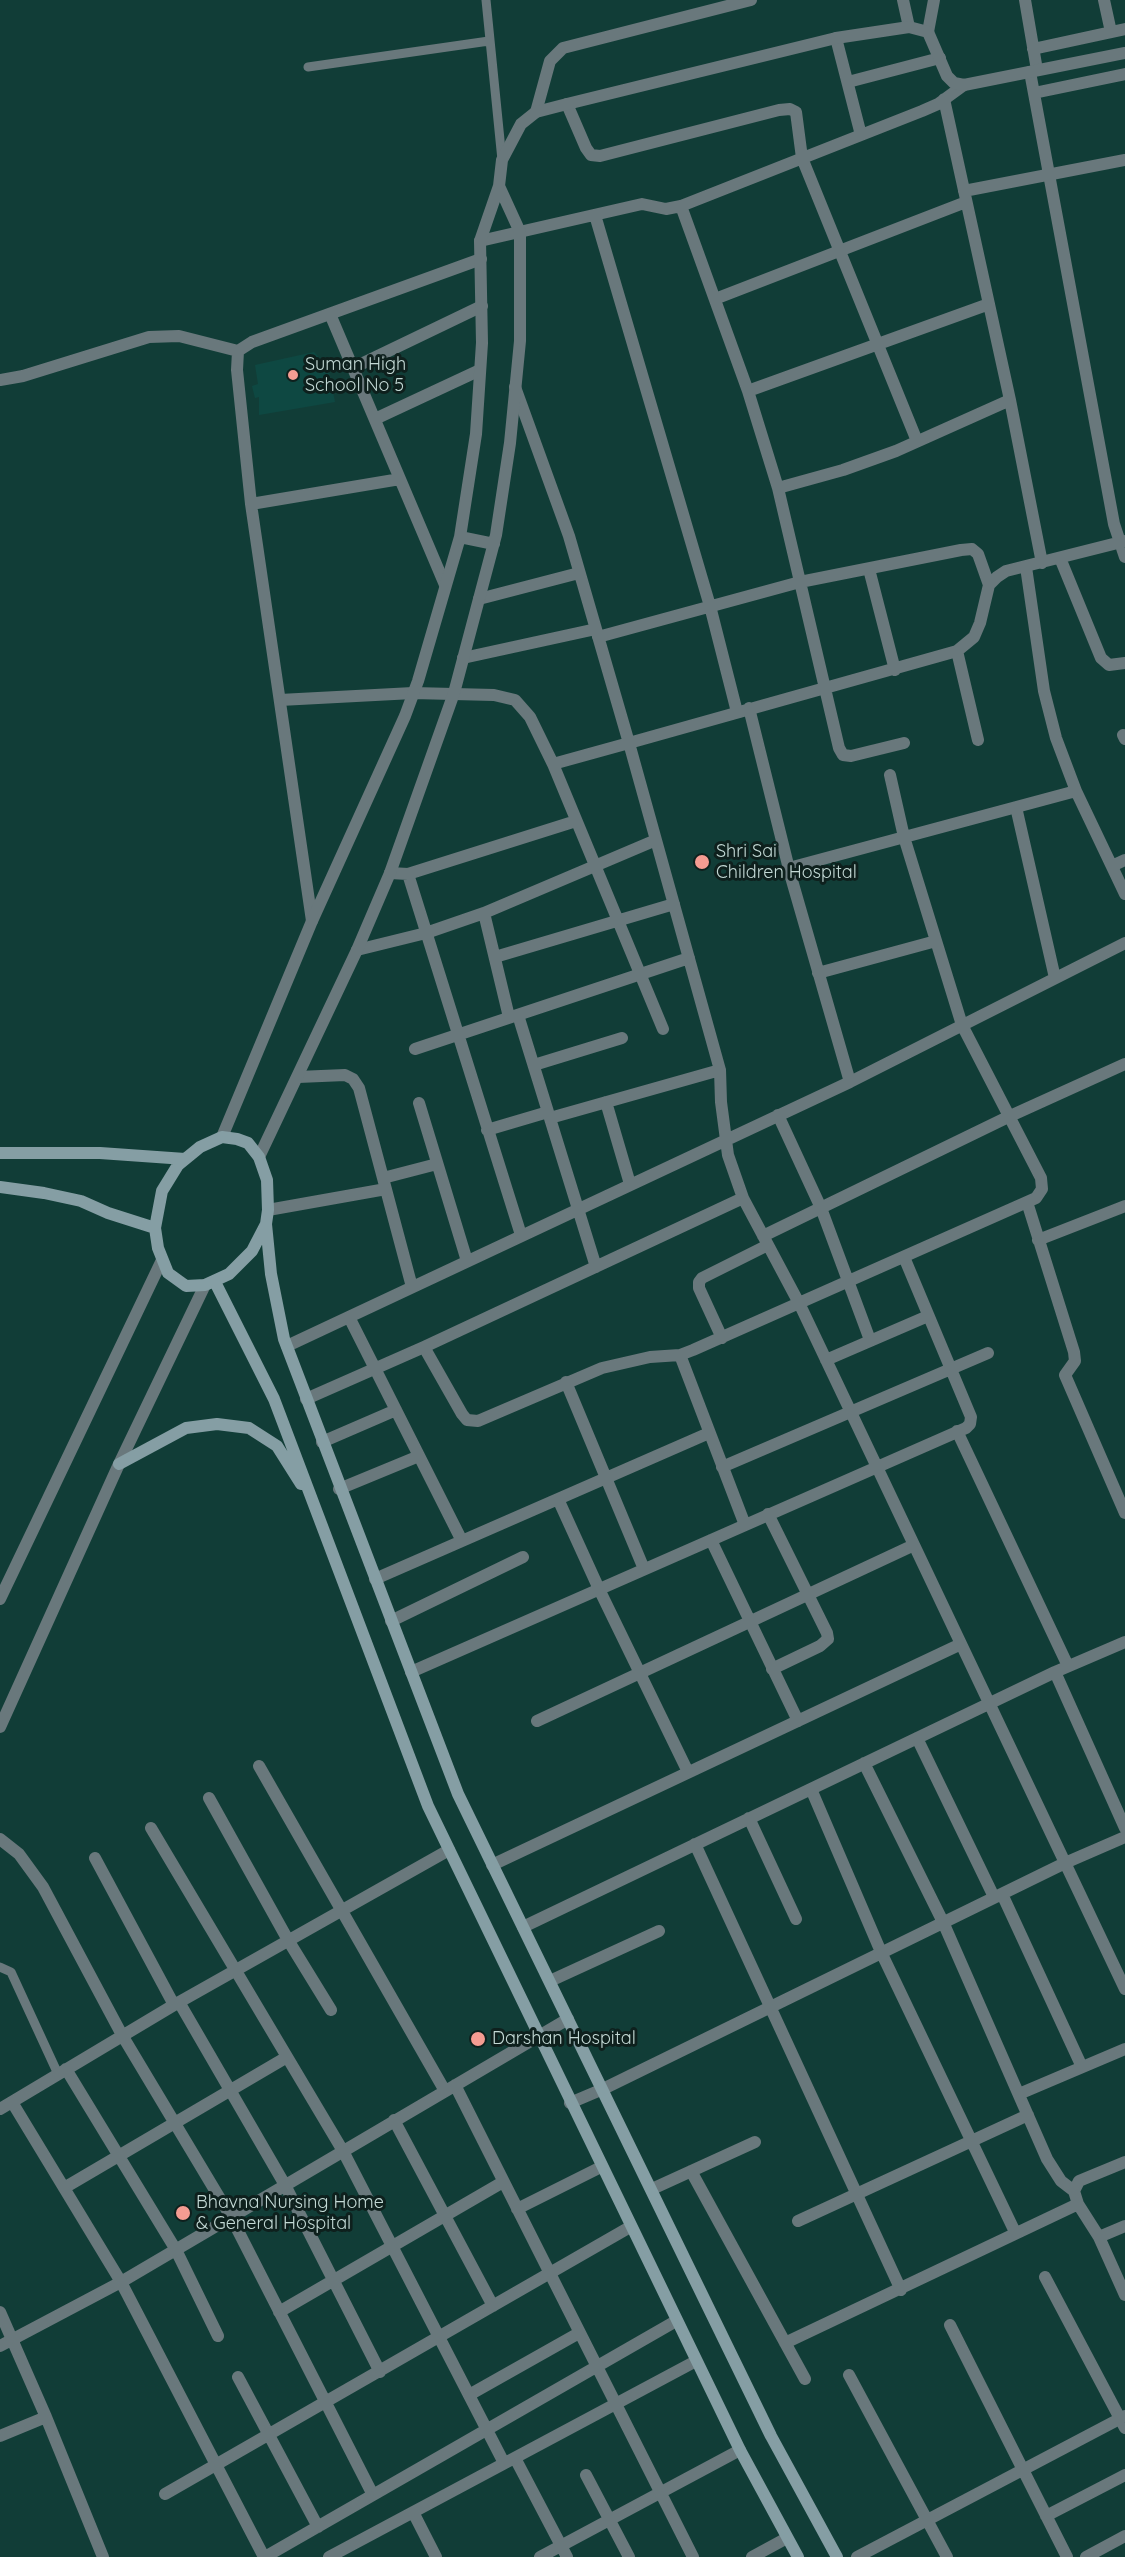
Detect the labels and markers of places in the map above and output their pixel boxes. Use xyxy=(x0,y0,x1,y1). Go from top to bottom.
place label: Suman High School No 5 xyxy=(305,354,406,397)
marker: Suman High School No 5 xyxy=(286,368,300,382)
place label: Shri Sai Children Hospital xyxy=(716,841,857,884)
marker: Shri Sai Children Hospital xyxy=(693,853,711,871)
place label: Darshan Hospital xyxy=(492,2028,636,2050)
marker: Darshan Hospital xyxy=(469,2030,487,2048)
place label: Bhavna Nursing Home & General Hospital xyxy=(196,2192,384,2234)
marker: Bhavna Nursing Home & General Hospital xyxy=(174,2204,192,2222)

